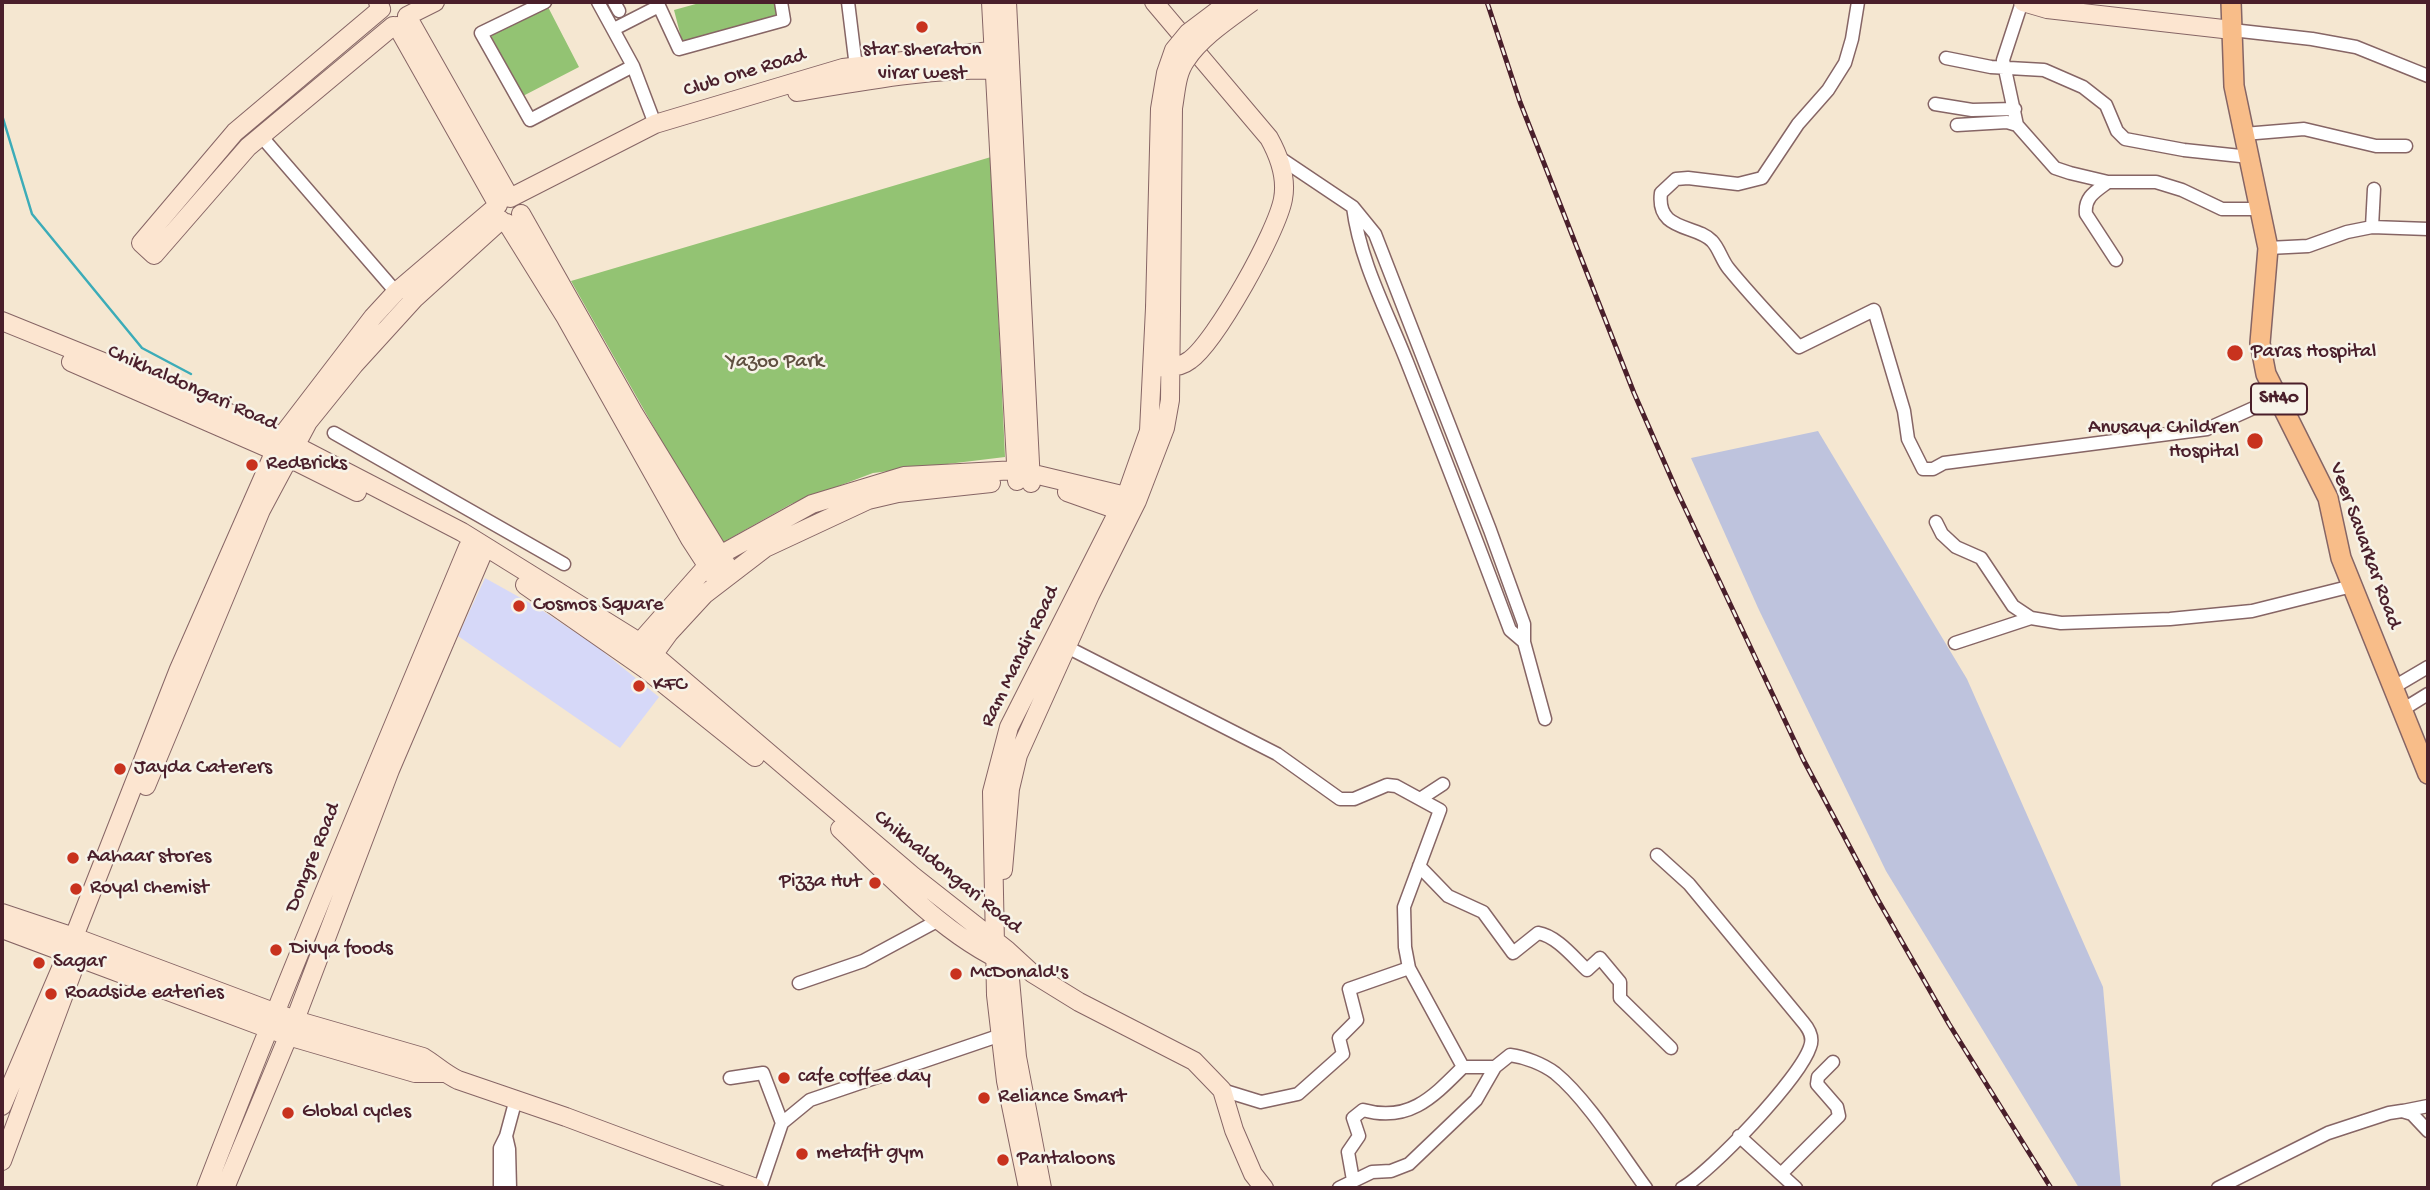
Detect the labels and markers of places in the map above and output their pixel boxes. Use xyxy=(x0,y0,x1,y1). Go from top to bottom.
marker: star sheraton virar west xyxy=(914,19,930,35)
place label: star sheraton virar west xyxy=(863,38,981,88)
place label: Paras Hospital xyxy=(2251,340,2376,366)
marker: Paras Hospital xyxy=(2225,343,2245,363)
place label: Anusaya Children Hospital xyxy=(2088,416,2239,466)
marker: Anusaya Children Hospital xyxy=(2245,431,2265,451)
place label: RedBricks xyxy=(266,452,347,478)
marker: RedBricks xyxy=(244,457,260,473)
place label: Cosmos Square xyxy=(533,593,664,619)
marker: Cosmos Square xyxy=(511,598,527,614)
place label: KFC xyxy=(653,673,687,699)
marker: KFC xyxy=(631,678,647,694)
place label: Jayda Caterers xyxy=(134,756,272,782)
marker: Jayda Caterers xyxy=(112,761,128,777)
place label: Aahaar stores xyxy=(87,845,211,871)
marker: Aahaar stores xyxy=(65,850,81,866)
place label: Pizza Hut xyxy=(779,870,861,896)
marker: Pizza Hut xyxy=(867,875,883,891)
place label: Royal chemist xyxy=(90,876,209,902)
marker: Royal chemist xyxy=(68,881,84,897)
place label: Divya foods xyxy=(290,937,393,963)
marker: Divya foods xyxy=(268,942,284,958)
place label: Sagar xyxy=(53,950,105,976)
marker: Sagar xyxy=(31,955,47,971)
place label: McDonald's xyxy=(970,961,1068,987)
marker: McDonald's xyxy=(948,966,964,982)
place label: Roadside eateries xyxy=(65,981,224,1007)
marker: Roadside eateries xyxy=(43,986,59,1002)
place label: cafe coffee day xyxy=(798,1065,931,1091)
marker: cafe coffee day xyxy=(776,1070,792,1086)
place label: Reliance Smart xyxy=(998,1085,1126,1111)
marker: Reliance Smart xyxy=(976,1090,992,1106)
place label: Global cycles xyxy=(302,1100,411,1126)
marker: Global cycles xyxy=(280,1105,296,1121)
place label: metafit gym xyxy=(816,1141,924,1167)
marker: metafit gym xyxy=(794,1146,810,1162)
place label: Pantaloons xyxy=(1017,1147,1115,1173)
marker: Pantaloons xyxy=(995,1152,1011,1168)

